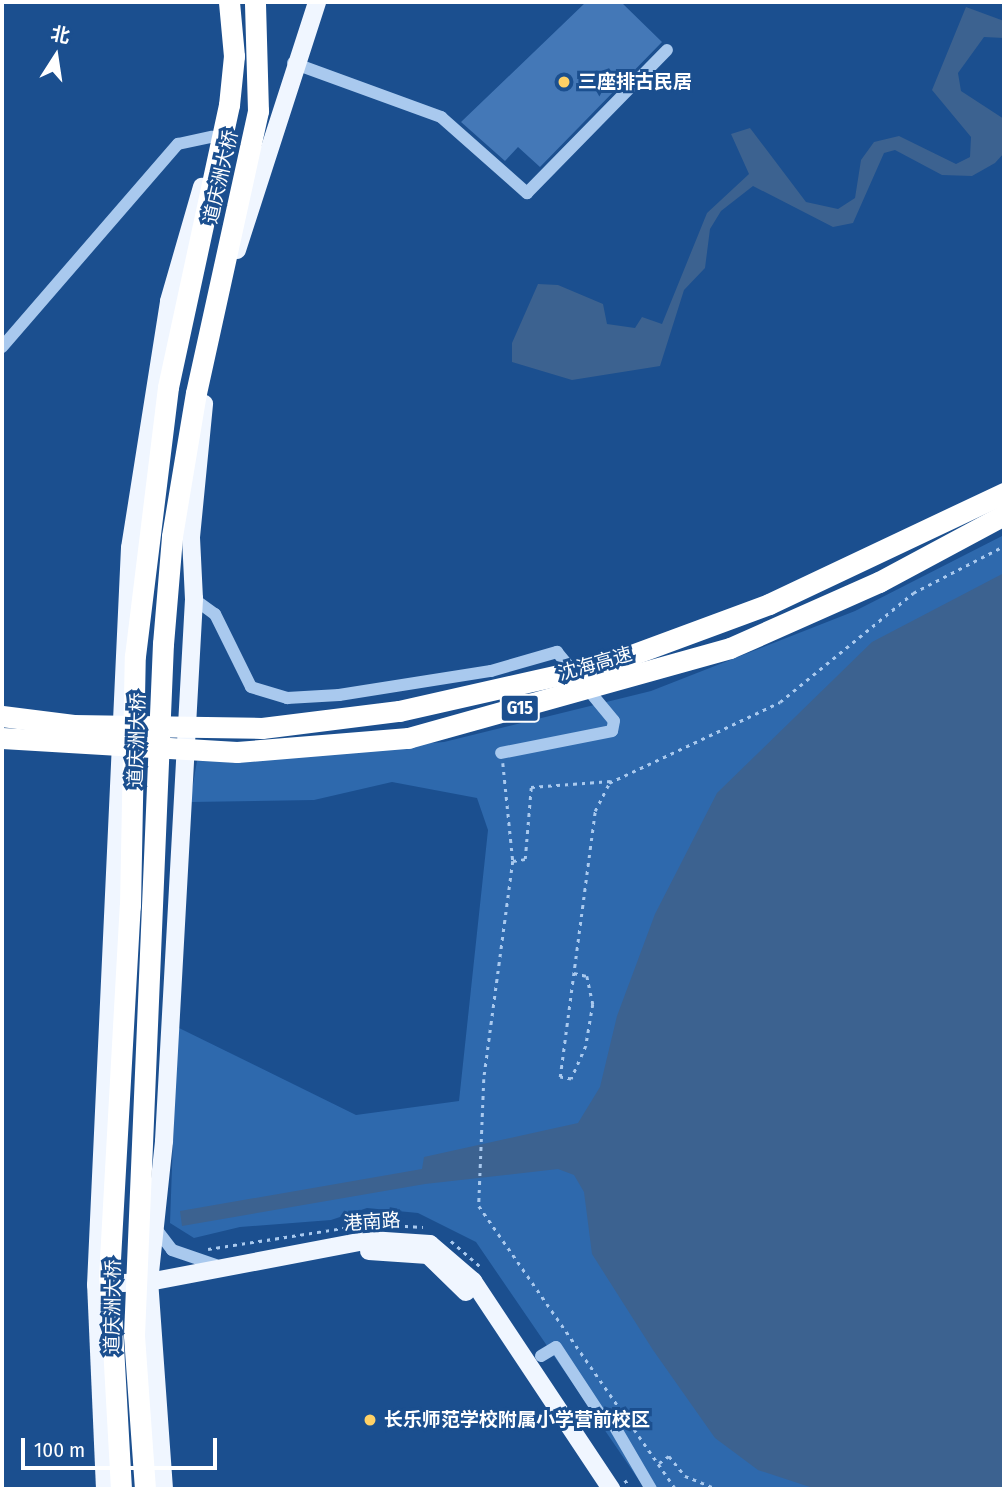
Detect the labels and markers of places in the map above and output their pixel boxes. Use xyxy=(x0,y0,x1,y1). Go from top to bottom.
place label: 三座排古民居 xyxy=(578,71,692,93)
marker: 三座排古民居 xyxy=(556,74,572,90)
place label: 长乐师范学校附属小学营前校区 xyxy=(384,1409,650,1431)
marker: 长乐师范学校附属小学营前校区 xyxy=(362,1412,378,1428)

